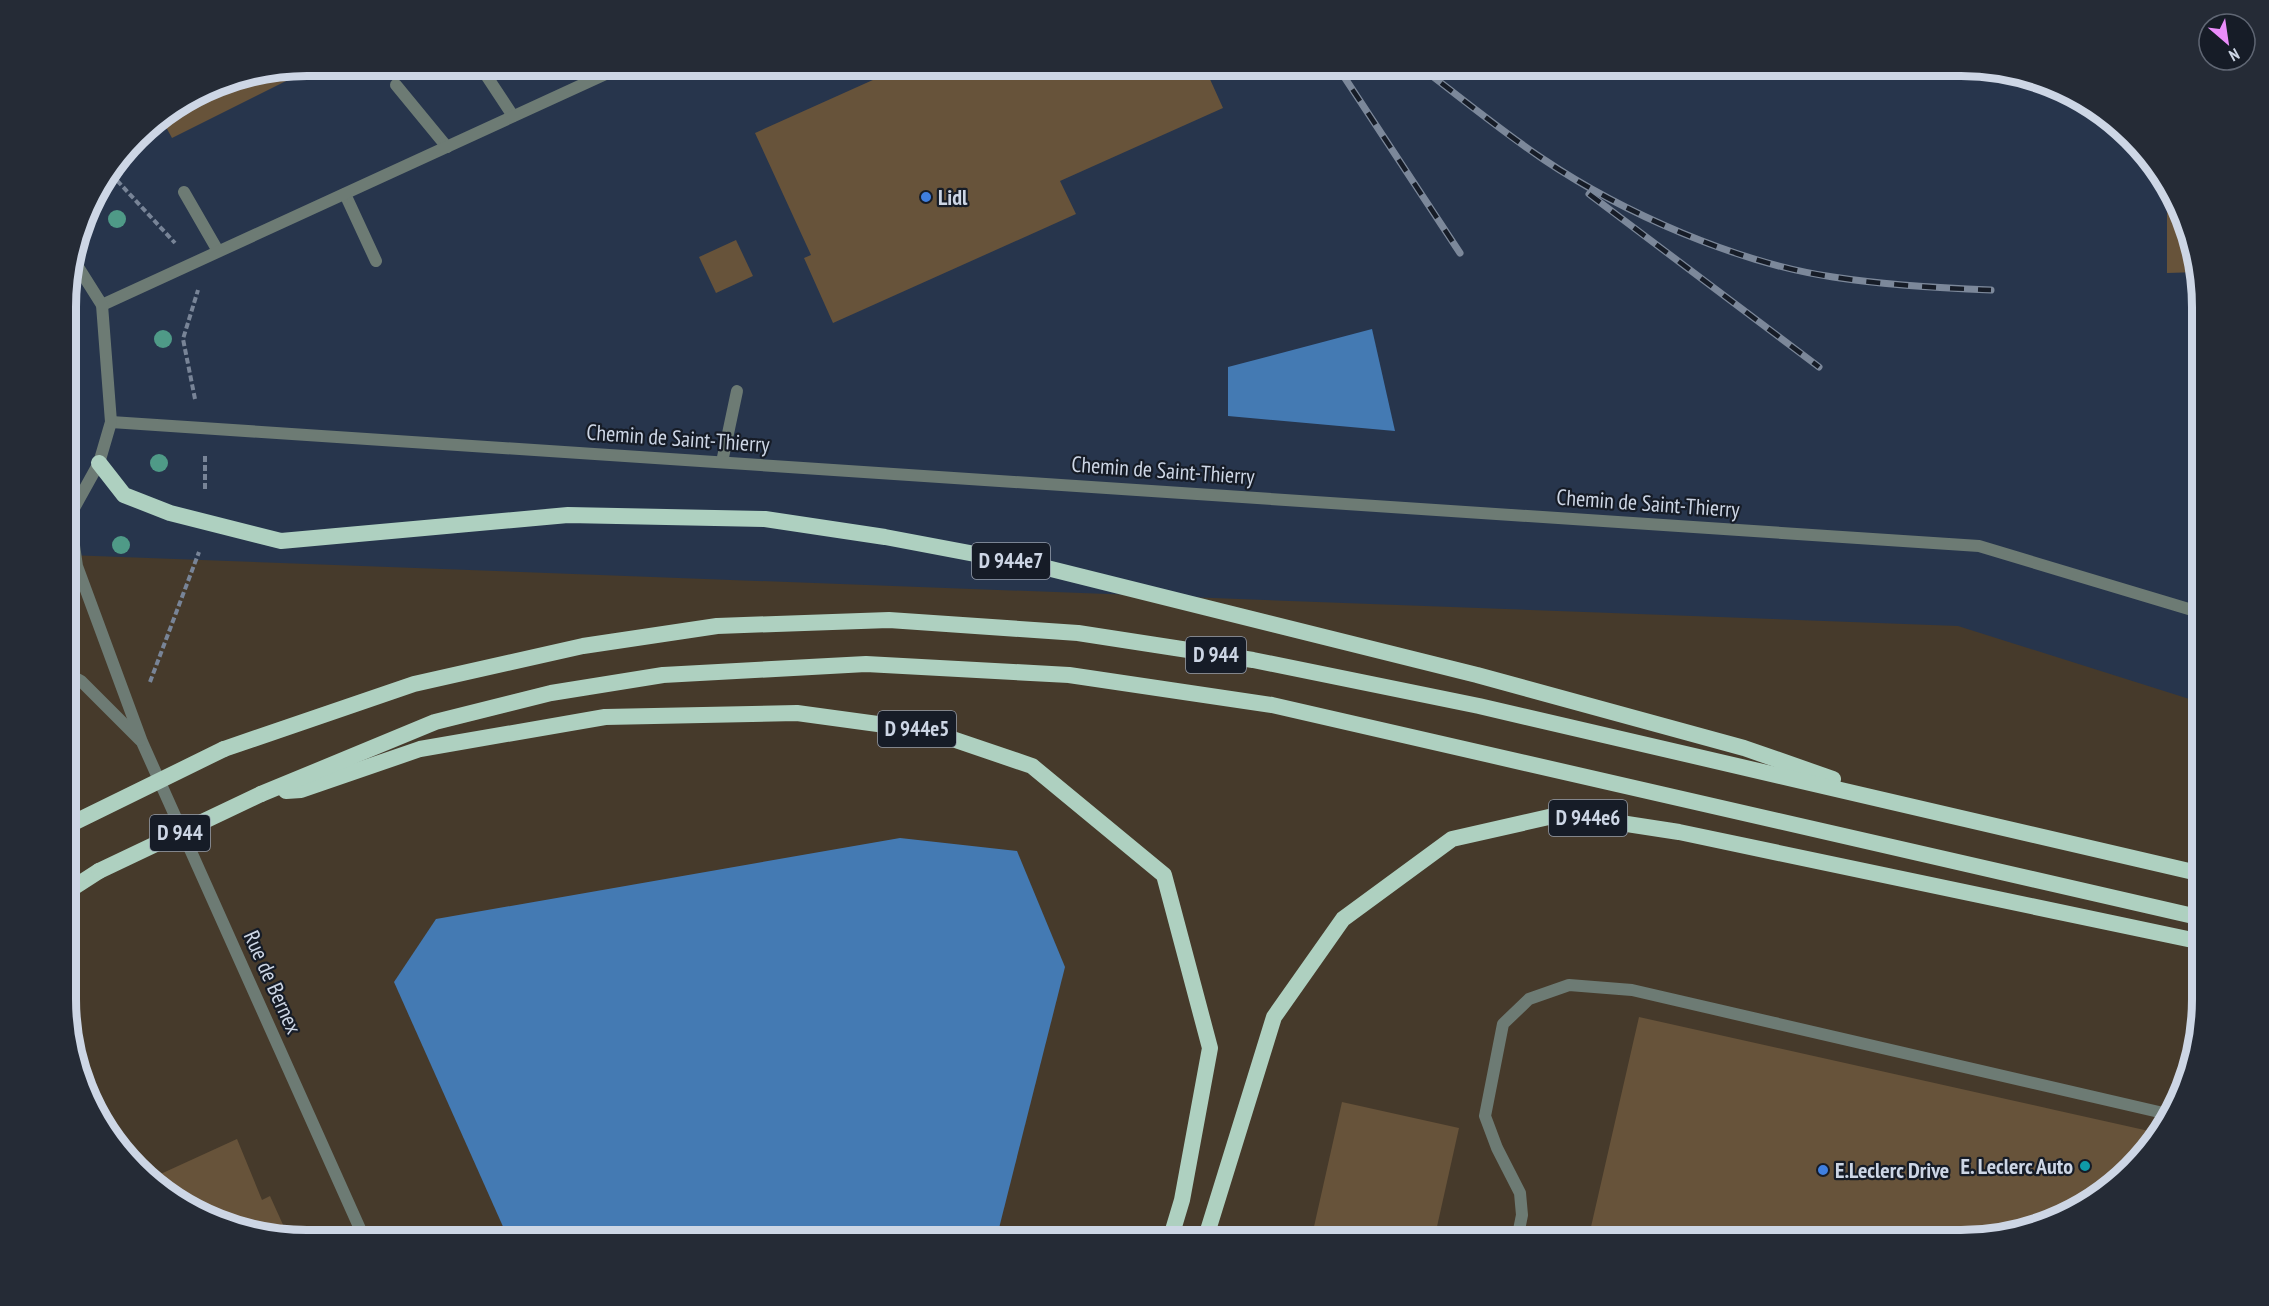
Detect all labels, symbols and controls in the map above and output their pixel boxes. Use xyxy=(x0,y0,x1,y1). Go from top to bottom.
north arrow xyxy=(2197,12,2257,72)
text: N xyxy=(2226,44,2243,66)
place label: Lidl xyxy=(938,183,968,211)
marker: Lidl xyxy=(919,190,933,204)
street label: Chemin de Saint-Thierry xyxy=(586,418,771,458)
street label: Chemin de Saint-Thierry xyxy=(1071,450,1256,490)
street label: Chemin de Saint-Thierry xyxy=(1556,483,1741,523)
road number: D 944e7 xyxy=(972,543,1050,579)
road number: D 944 xyxy=(1186,637,1246,673)
road number: D 944e5 xyxy=(878,711,956,747)
road number: D 944e6 xyxy=(1549,800,1627,836)
road number: D 944 xyxy=(150,815,210,851)
street label: Rue de Bernex xyxy=(238,926,308,1038)
place label: E. Leclerc Auto xyxy=(1961,1152,2073,1180)
place label: E.Leclerc Drive xyxy=(1835,1156,1949,1184)
marker: E. Leclerc Auto xyxy=(2078,1159,2092,1173)
marker: E.Leclerc Drive xyxy=(1816,1163,1830,1177)

